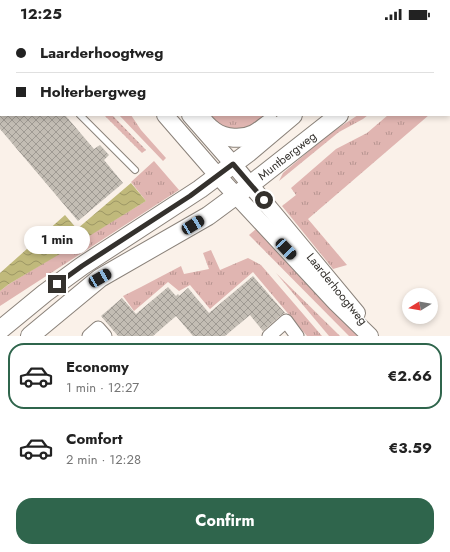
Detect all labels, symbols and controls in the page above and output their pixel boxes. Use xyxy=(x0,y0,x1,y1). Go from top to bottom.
text: 12:25 xyxy=(20,3,62,25)
text: Laarderhoogtweg xyxy=(40,42,163,64)
text: Holterbergweg xyxy=(40,81,146,103)
street label: Muntbergweg xyxy=(254,127,320,185)
route start xyxy=(255,191,273,209)
car xyxy=(180,214,206,236)
callout: 1 min xyxy=(24,226,90,254)
text: 1 min xyxy=(41,230,73,249)
car xyxy=(273,236,299,262)
street label: Laarderhoogtweg xyxy=(302,249,372,329)
car xyxy=(87,267,113,289)
route end xyxy=(48,275,66,293)
north arrow xyxy=(402,288,438,324)
map controls xyxy=(402,288,438,324)
text: Economy xyxy=(66,356,129,378)
icon: car xyxy=(18,358,54,394)
text: €2.66 xyxy=(387,365,432,387)
text: 1 min · 12:27 xyxy=(66,378,139,397)
text: Comfort xyxy=(66,428,123,450)
icon: car xyxy=(18,430,54,466)
text: €3.59 xyxy=(389,437,432,459)
text: 2 min · 12:28 xyxy=(66,450,141,469)
button: Confirm xyxy=(16,498,434,544)

